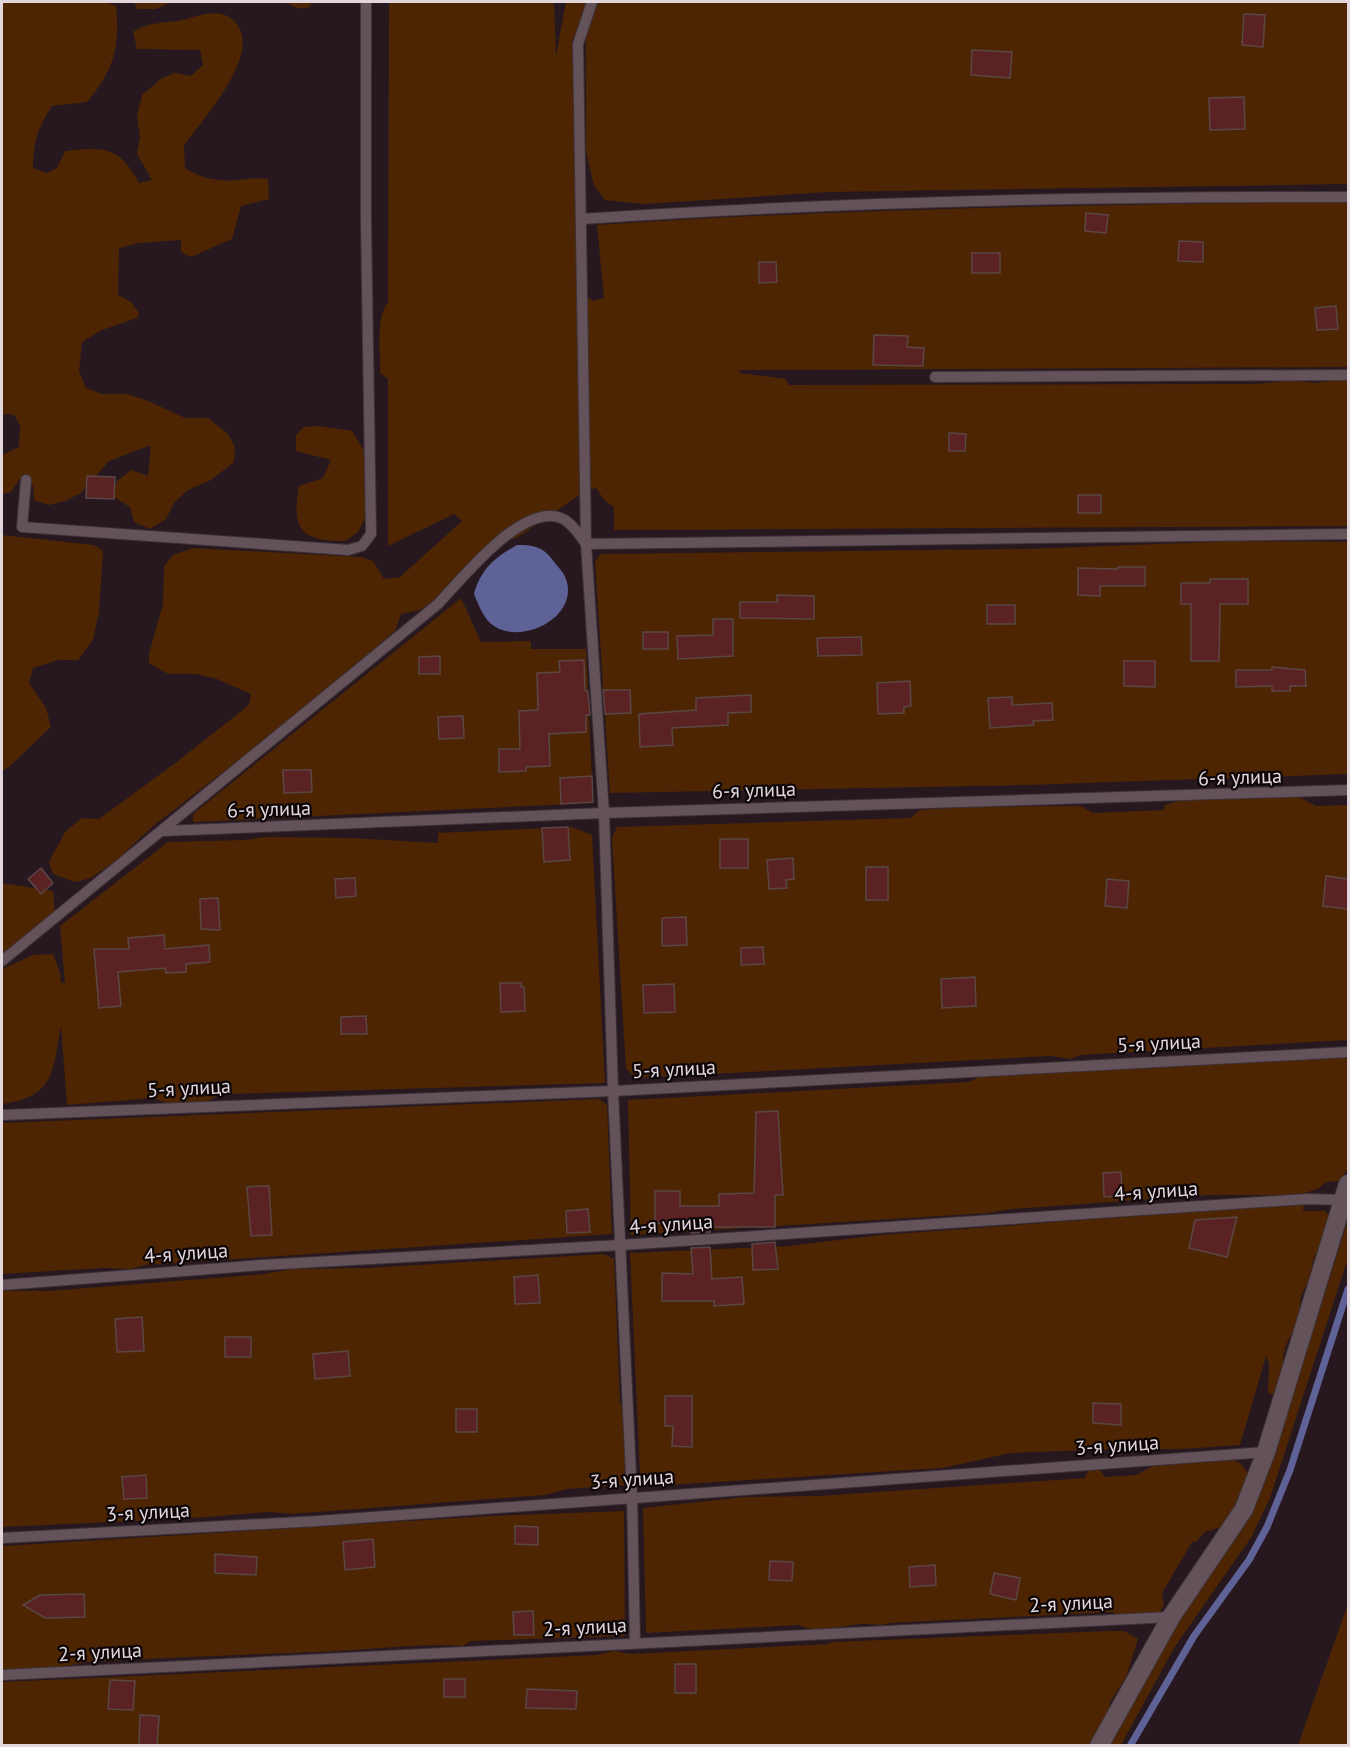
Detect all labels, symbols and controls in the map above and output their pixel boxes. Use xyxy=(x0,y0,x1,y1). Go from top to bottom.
street label: 6-я улица xyxy=(1198,763,1282,791)
street label: 6-я улица xyxy=(712,776,796,804)
street label: 6-я улица xyxy=(227,795,311,823)
street label: 5-я улица xyxy=(1116,1028,1202,1058)
street label: 5-я улица xyxy=(631,1054,717,1084)
street label: 5-я улица xyxy=(146,1073,232,1103)
street label: 4-я улица xyxy=(1113,1175,1199,1207)
street label: 4-я улица xyxy=(628,1208,714,1240)
street label: 4-я улица xyxy=(143,1237,229,1269)
street label: 3-я улица xyxy=(1074,1429,1160,1461)
street label: 3-я улица xyxy=(589,1463,675,1495)
street label: 3-я улица xyxy=(105,1497,191,1527)
street label: 2-я улица xyxy=(1028,1588,1114,1618)
street label: 2-я улица xyxy=(542,1612,628,1642)
street label: 2-я улица xyxy=(57,1637,143,1667)

